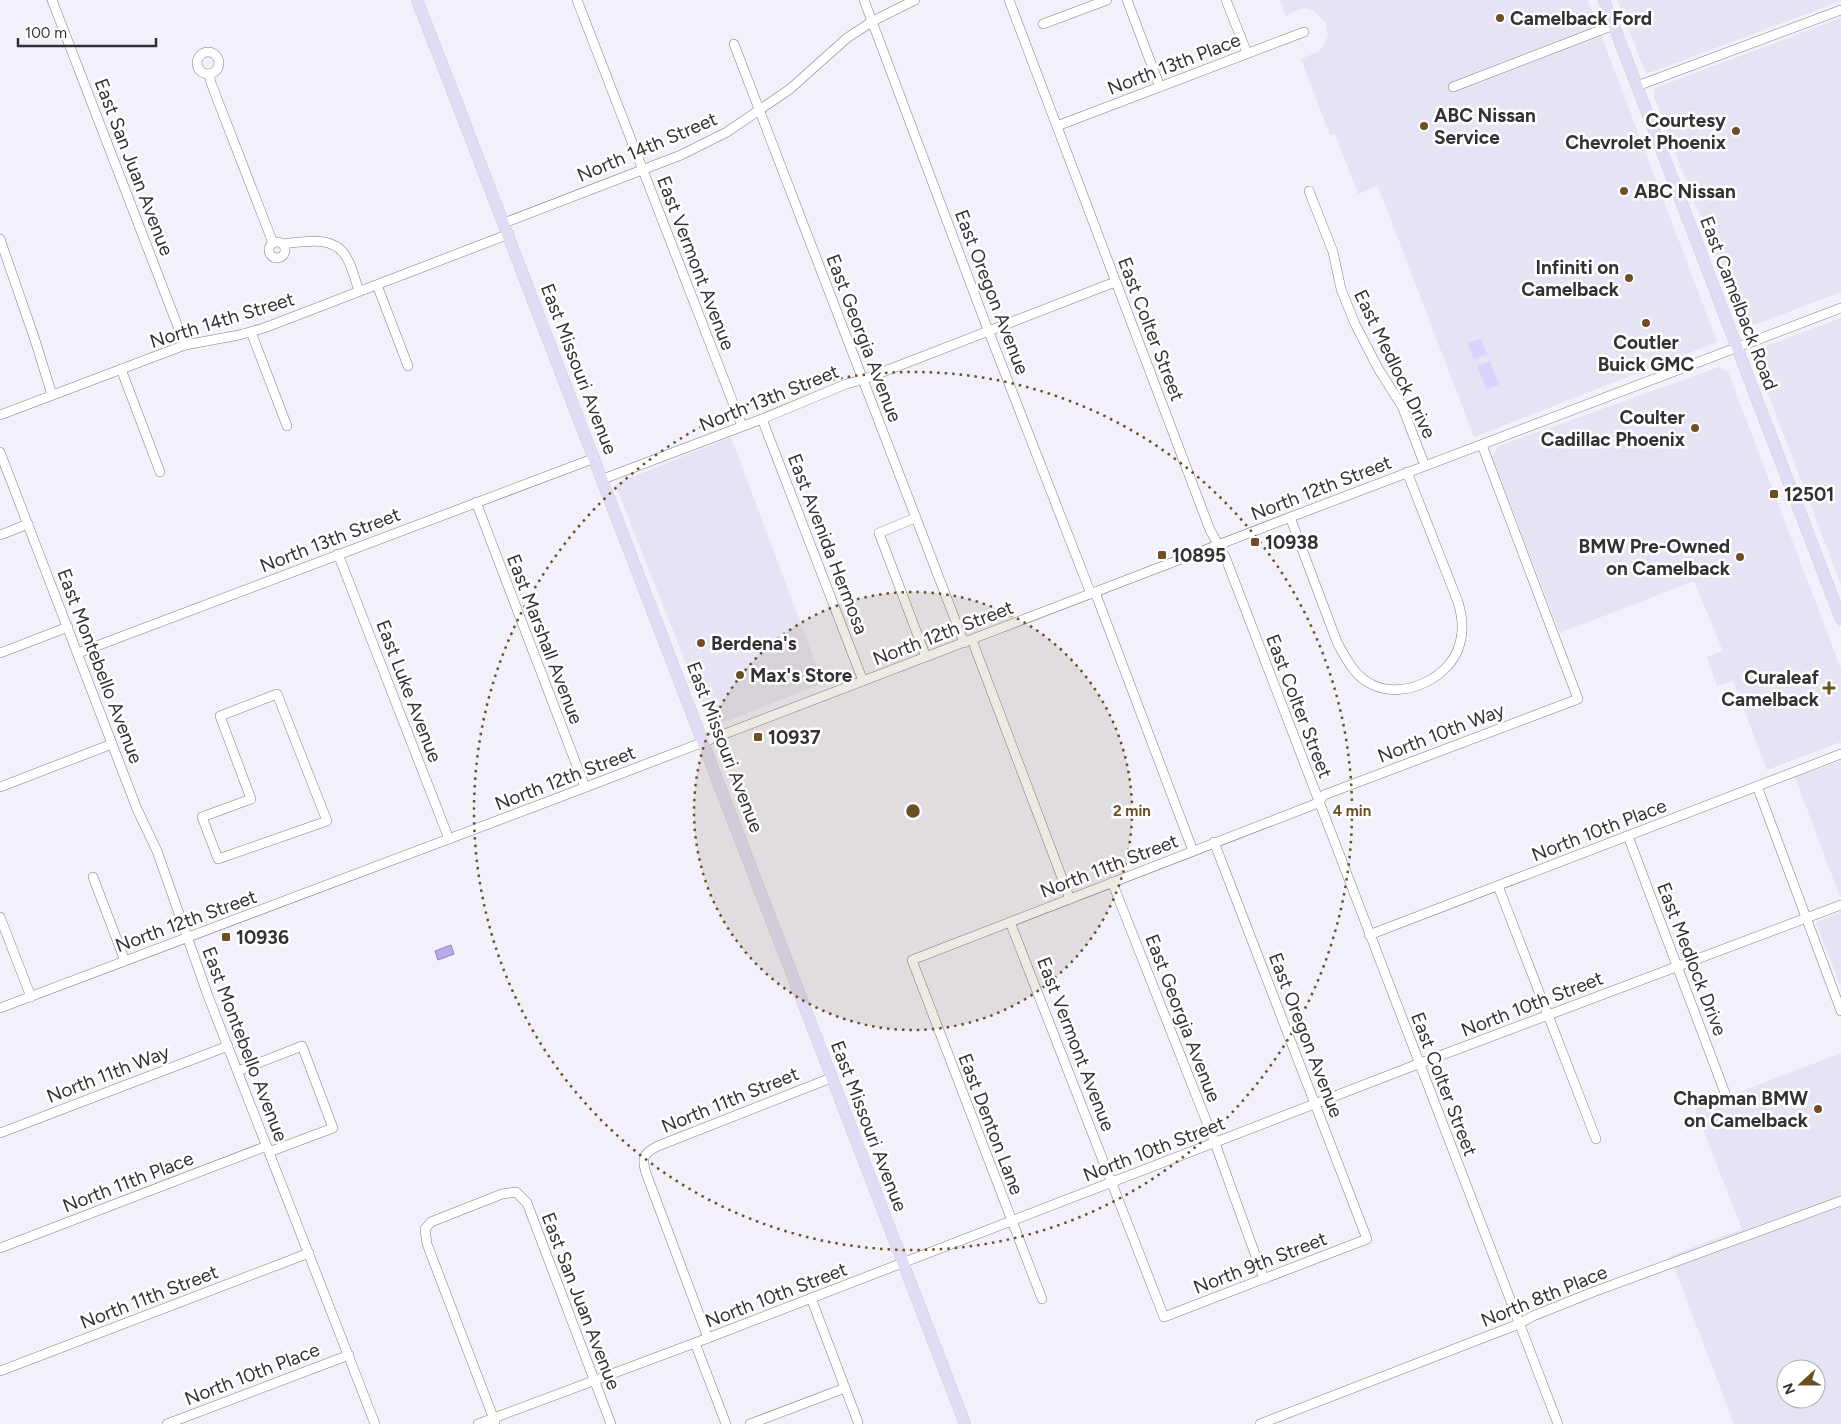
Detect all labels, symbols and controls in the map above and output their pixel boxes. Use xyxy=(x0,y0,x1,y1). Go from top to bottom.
place label: Camelback Ford xyxy=(1510,7,1652,30)
marker: Camelback Ford xyxy=(1494,12,1506,24)
scale bar xyxy=(18,15,155,47)
text: 100 m xyxy=(25,24,67,42)
street label: North 13th Place xyxy=(1104,28,1244,100)
street label: East San Juan Avenue xyxy=(90,75,178,259)
place label: ABC Nissan Service xyxy=(1434,104,1536,149)
street label: North 14th Street xyxy=(573,107,721,187)
place label: Courtesy Chevrolet Phoenix xyxy=(1565,109,1726,154)
marker: ABC Nissan Service xyxy=(1418,120,1430,132)
marker: Courtesy Chevrolet Phoenix xyxy=(1730,125,1742,137)
street label: East Vermont Avenue xyxy=(652,173,740,353)
place label: ABC Nissan xyxy=(1634,180,1736,203)
marker: ABC Nissan xyxy=(1618,185,1630,197)
street label: East Oregon Avenue xyxy=(950,206,1034,378)
street label: East Camelback Road xyxy=(1695,213,1783,393)
street label: East Georgia Avenue xyxy=(821,251,907,425)
street label: East Colter Street xyxy=(1113,254,1189,404)
place label: Infiniti on Camelback xyxy=(1521,256,1620,301)
marker: Infiniti on Camelback xyxy=(1623,272,1635,284)
street label: East Missouri Avenue xyxy=(536,280,622,458)
street label: East Medlock Drive xyxy=(1349,286,1441,442)
street label: North 14th Street xyxy=(147,287,297,353)
marker: Coutler Buick GMC xyxy=(1640,317,1652,329)
place label: Coutler Buick GMC xyxy=(1598,331,1695,376)
street label: North 13th Street xyxy=(696,360,842,436)
place label: Coulter Cadillac Phoenix xyxy=(1541,406,1685,451)
marker: Coulter Cadillac Phoenix xyxy=(1689,422,1701,434)
street label: East Avenida Hermosa xyxy=(783,450,873,638)
street label: North 12th Street xyxy=(1247,451,1395,525)
place label: 12501 xyxy=(1784,483,1834,506)
marker: 12501 xyxy=(1768,488,1780,500)
street label: North 13th Street xyxy=(257,503,403,577)
place label: 10938 xyxy=(1265,531,1319,554)
place label: BMW Pre-Owned on Camelback xyxy=(1579,535,1731,580)
marker: 10938 xyxy=(1249,536,1261,548)
place label: 10895 xyxy=(1172,544,1226,567)
marker: 10895 xyxy=(1156,549,1168,561)
street label: East Marshall Avenue xyxy=(502,551,588,727)
marker: BMW Pre-Owned on Camelback xyxy=(1734,551,1746,563)
street label: East Montebello Avenue xyxy=(52,565,148,767)
street label: North 12th Street xyxy=(869,596,1017,670)
street label: East Luke Avenue xyxy=(371,617,447,765)
street label: East Colter Street xyxy=(1261,631,1337,781)
place label: Berdena's xyxy=(711,632,797,655)
marker: Berdena's xyxy=(695,637,707,649)
street label: East Missouri Avenue xyxy=(682,658,768,836)
place label: Max's Store xyxy=(750,664,853,687)
place label: Curaleaf Camelback xyxy=(1721,666,1820,711)
marker: Max's Store xyxy=(734,669,746,681)
marker: Curaleaf Camelback xyxy=(1823,682,1835,694)
street label: North 10th Way xyxy=(1374,698,1508,768)
place label: 10937 xyxy=(768,726,820,749)
marker: 10937 xyxy=(752,731,764,743)
street label: North 12th Street xyxy=(491,741,639,815)
street label: North 10th Place xyxy=(1528,794,1670,866)
centre of rings xyxy=(904,802,922,820)
text: 2 min xyxy=(1113,802,1151,820)
text: 4 min xyxy=(1333,802,1371,820)
street label: North 11th Street xyxy=(1037,829,1181,903)
street label: East Medlock Drive xyxy=(1652,879,1732,1039)
street label: North 12th Street xyxy=(112,885,260,957)
place label: 10936 xyxy=(236,926,289,949)
marker: 10936 xyxy=(220,931,232,943)
street label: East Georgia Avenue xyxy=(1140,931,1226,1105)
street label: East Montebello Avenue xyxy=(197,943,293,1145)
street label: East Oregon Avenue xyxy=(1264,949,1348,1121)
street label: East Vermont Avenue xyxy=(1032,954,1120,1134)
street label: North 10th Street xyxy=(1458,966,1606,1042)
street label: East Colter Street xyxy=(1406,1009,1482,1159)
street label: East Missouri Avenue xyxy=(826,1037,912,1215)
street label: North 11th Way xyxy=(43,1040,173,1108)
street label: East Denton Lane xyxy=(953,1050,1029,1198)
street label: North 11th Street xyxy=(658,1062,802,1138)
place label: Chapman BMW on Camelback xyxy=(1673,1087,1809,1132)
marker: Chapman BMW on Camelback xyxy=(1812,1103,1824,1115)
street label: North 10th Street xyxy=(1080,1111,1228,1187)
street label: North 11th Place xyxy=(59,1146,197,1218)
street label: East San Juan Avenue xyxy=(537,1209,625,1393)
street label: North 9th Street xyxy=(1190,1227,1330,1299)
street label: North 10th Street xyxy=(702,1257,850,1333)
street label: North 11th Street xyxy=(77,1260,221,1334)
street label: North 8th Place xyxy=(1477,1260,1611,1332)
street label: North 10th Place xyxy=(181,1338,323,1410)
north arrow xyxy=(1776,1359,1826,1409)
text: N xyxy=(1779,1380,1799,1397)

